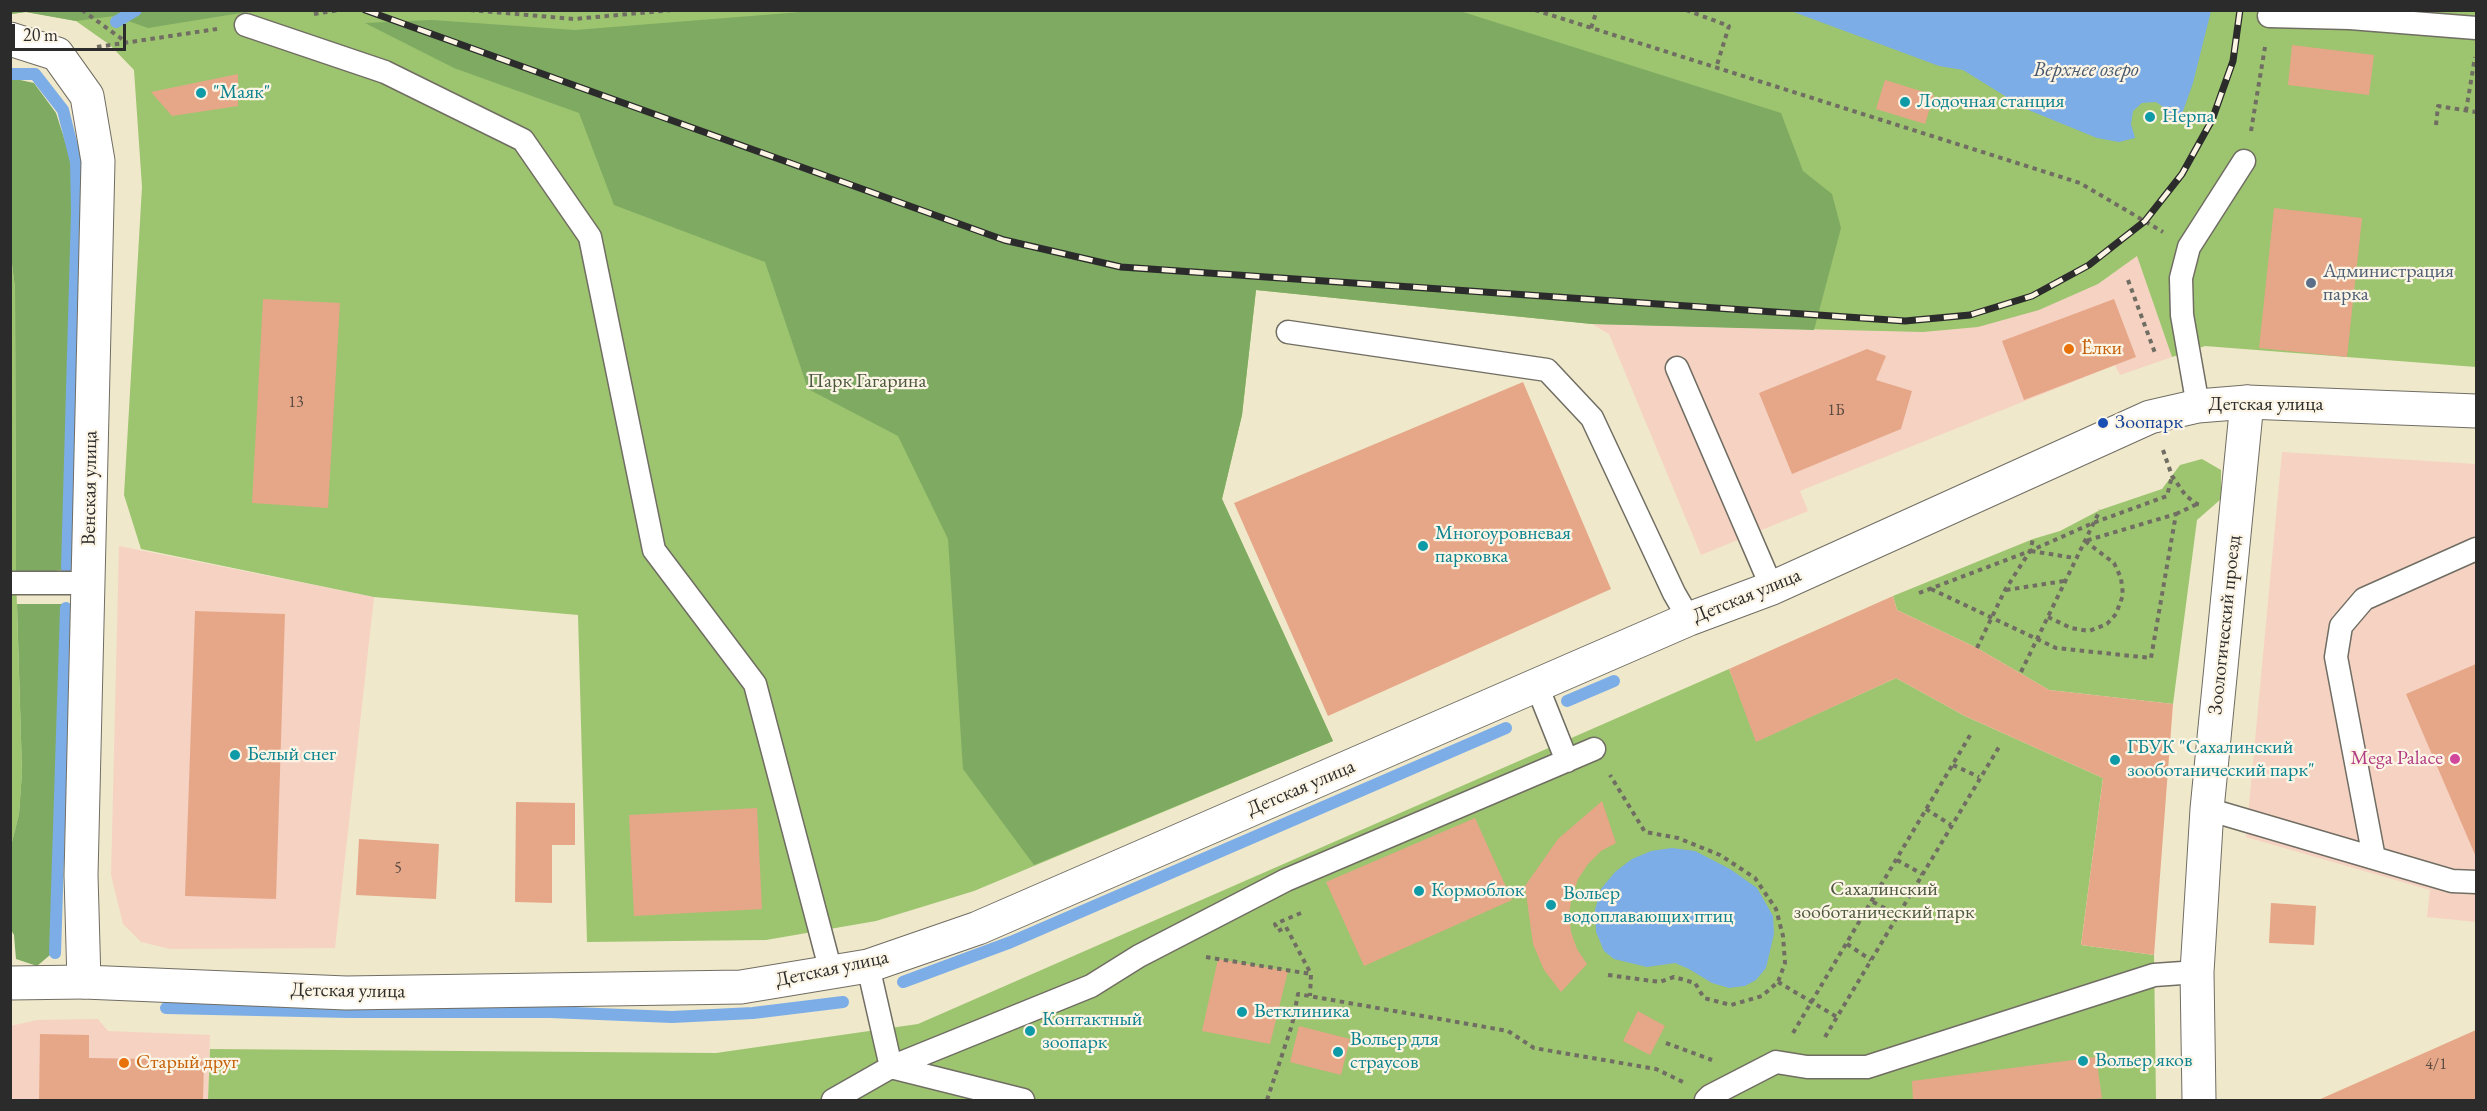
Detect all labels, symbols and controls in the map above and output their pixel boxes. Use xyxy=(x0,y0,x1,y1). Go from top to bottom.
scale bar xyxy=(15,12,129,50)
text: 20 m xyxy=(23,23,58,46)
water label: Верхнее озеро xyxy=(2033,57,2139,83)
place label: "Маяк" xyxy=(213,81,270,105)
marker: "Маяк" xyxy=(194,86,208,100)
place label: Лодочная станция xyxy=(1917,90,2064,114)
marker: Лодочная станция xyxy=(1898,95,1912,109)
place label: Нерпа xyxy=(2162,105,2214,129)
marker: Нерпа xyxy=(2143,110,2157,124)
place label: Администрация парка xyxy=(2323,260,2454,307)
marker: Администрация парка xyxy=(2304,276,2318,290)
place label: Ёлки xyxy=(2081,337,2122,361)
marker: Ёлки xyxy=(2062,342,2076,356)
park label: Парк Гагарина xyxy=(808,370,926,394)
house number: 13 xyxy=(288,393,304,413)
street label: Детская улица xyxy=(2209,393,2323,417)
house number: 1Б xyxy=(1827,401,1845,421)
place label: Зоопарк xyxy=(2115,411,2183,435)
marker: Зоопарк xyxy=(2096,416,2110,430)
street label: Венская улица xyxy=(77,430,103,546)
place label: Многоуровневая парковка xyxy=(1435,522,1571,569)
street label: Зоологический проезд xyxy=(2204,534,2246,716)
marker: Многоуровневая парковка xyxy=(1416,539,1430,553)
street label: Детская улица xyxy=(1689,563,1805,629)
place label: ГБУК "Сахалинский зооботанический парк" xyxy=(2127,736,2315,783)
place label: Белый снег xyxy=(247,743,336,767)
place label: Mega Palace xyxy=(2351,747,2443,771)
marker: Белый снег xyxy=(228,748,242,762)
marker: Mega Palace xyxy=(2448,752,2462,766)
marker: ГБУК "Сахалинский зооботанический парк" xyxy=(2108,753,2122,767)
street label: Детская улица xyxy=(1243,755,1359,821)
house number: 5 xyxy=(394,859,402,879)
park label: Сахалинский зооботанический парк xyxy=(1793,878,1975,925)
place label: Кормоблок xyxy=(1431,879,1524,903)
place label: Вольер водоплавающих птиц xyxy=(1563,882,1733,929)
marker: Кормоблок xyxy=(1412,884,1426,898)
marker: Вольер водоплавающих птиц xyxy=(1544,898,1558,912)
street label: Детская улица xyxy=(773,945,891,993)
street label: Детская улица xyxy=(290,978,406,1004)
place label: Ветклиника xyxy=(1254,1000,1350,1024)
marker: Ветклиника xyxy=(1235,1005,1249,1019)
place label: Контактный зоопарк xyxy=(1042,1008,1142,1055)
marker: Контактный зоопарк xyxy=(1023,1024,1037,1038)
place label: Вольер для страусов xyxy=(1350,1028,1439,1075)
marker: Вольер для страусов xyxy=(1331,1045,1345,1059)
place label: Вольер яков xyxy=(2095,1049,2192,1073)
place label: Старый друг xyxy=(136,1051,238,1075)
marker: Вольер яков xyxy=(2076,1054,2090,1068)
house number: 4/1 xyxy=(2425,1055,2447,1075)
marker: Старый друг xyxy=(117,1056,131,1070)

